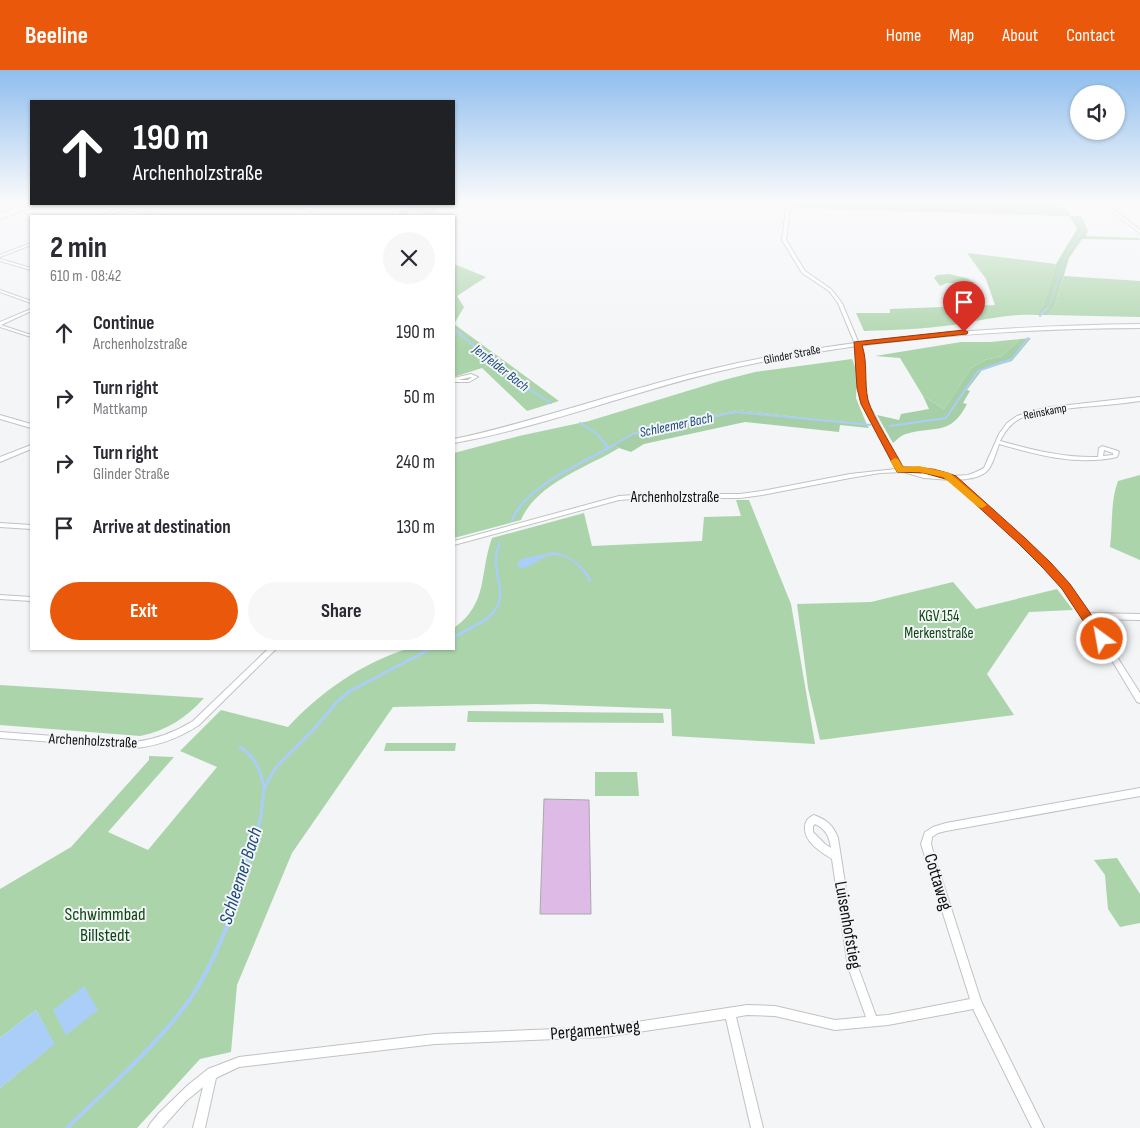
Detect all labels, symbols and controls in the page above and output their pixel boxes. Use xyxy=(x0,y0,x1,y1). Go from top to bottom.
text: Beeline xyxy=(25,21,88,50)
text: Home xyxy=(886,25,921,46)
text: Map xyxy=(949,25,974,46)
text: About xyxy=(1002,25,1038,46)
text: Contact xyxy=(1066,25,1115,46)
map controls xyxy=(1070,85,1125,140)
button: sound xyxy=(1070,85,1125,140)
text: 190 m xyxy=(133,117,209,160)
icon: ahead xyxy=(50,120,115,185)
text: Archenholzstraße xyxy=(133,160,263,187)
text: 2 min xyxy=(50,230,107,266)
button: close xyxy=(383,232,435,284)
text: 610 m · 08:42 xyxy=(50,267,121,286)
pin xyxy=(943,281,985,332)
icon: arrive xyxy=(950,288,978,316)
text: Continue xyxy=(93,312,154,335)
icon: ahead xyxy=(50,319,78,347)
text: 190 m xyxy=(396,321,435,344)
text: Archenholzstraße xyxy=(93,335,188,354)
water label: Jenfelder Bach xyxy=(469,340,532,395)
street label: Glinder Straße xyxy=(762,342,822,368)
text: Turn right xyxy=(93,377,158,400)
icon: right xyxy=(50,384,78,412)
text: 50 m xyxy=(404,386,435,409)
text: Mattkamp xyxy=(93,400,148,419)
street label: Reinskamp xyxy=(1022,400,1068,424)
water label: Schleemer Bach xyxy=(638,409,714,441)
text: Turn right xyxy=(93,442,158,465)
icon: right xyxy=(50,449,78,477)
text: 240 m xyxy=(396,451,435,474)
text: Glinder Straße xyxy=(93,465,170,484)
street label: Archenholzstraße xyxy=(630,488,719,507)
icon: arrive xyxy=(50,514,78,542)
text: Arrive at destination xyxy=(93,516,231,539)
text: 130 m xyxy=(397,516,435,539)
button: Exit xyxy=(50,582,238,640)
button: Share xyxy=(248,582,435,640)
park label: KGV 154 Merkenstraße xyxy=(904,607,974,643)
position arrow xyxy=(1075,612,1127,664)
street label: Archenholzstraße xyxy=(47,729,138,753)
water label: Schleemer Bach xyxy=(214,825,268,927)
street label: Cottaweg xyxy=(919,851,957,913)
street label: Luisenhofstieg xyxy=(830,879,866,971)
park label: Schwimmbad Billstedt xyxy=(64,904,146,946)
street label: Pergamentweg xyxy=(549,1016,641,1044)

